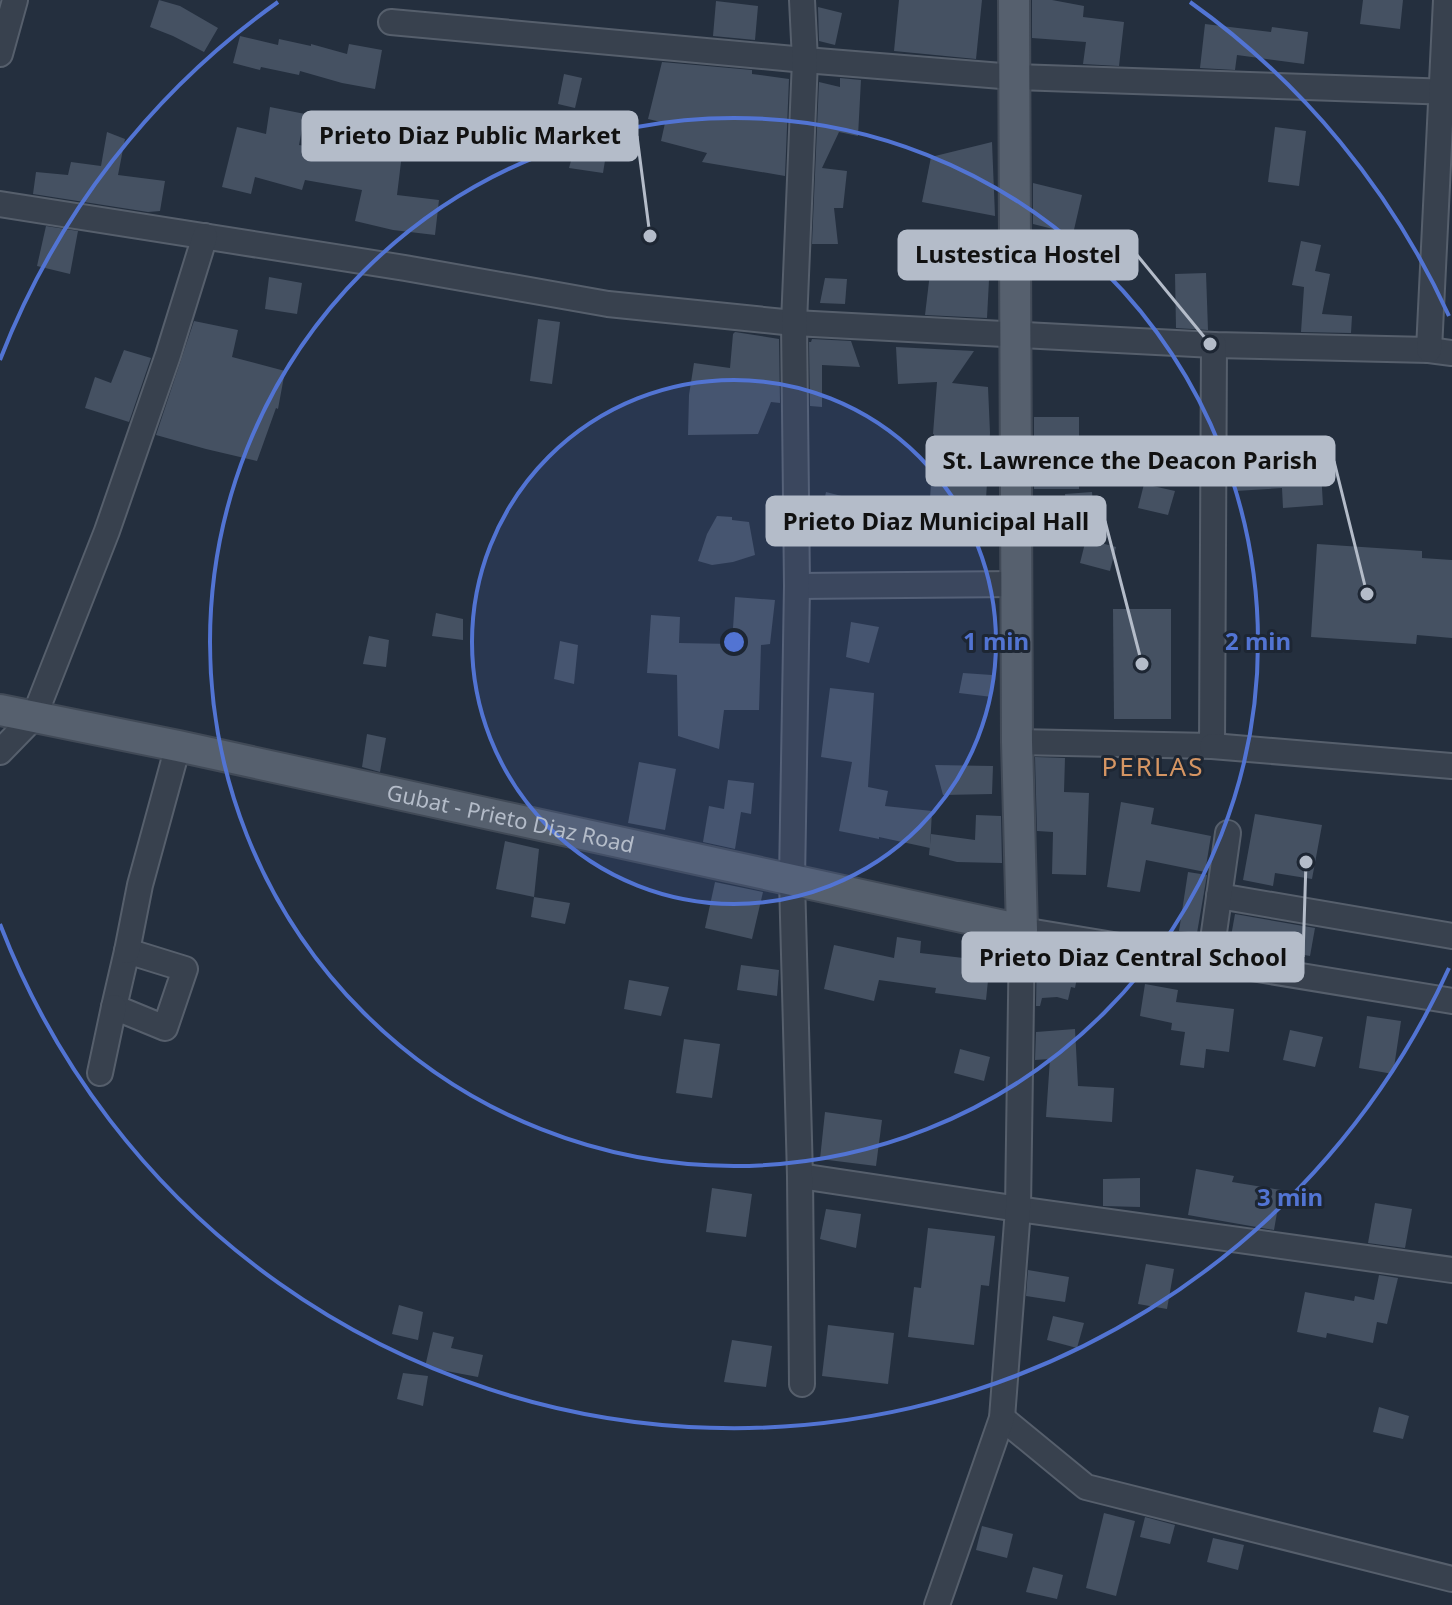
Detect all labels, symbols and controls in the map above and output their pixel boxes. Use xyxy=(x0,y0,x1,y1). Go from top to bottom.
callout: Prieto Diaz Public Market xyxy=(303,112,637,160)
text: Prieto Diaz Public Market xyxy=(319,118,621,151)
callout: Lustestica Hostel xyxy=(899,231,1137,279)
text: Lustestica Hostel xyxy=(915,237,1121,270)
callout: St. Lawrence the Deacon Parish xyxy=(927,437,1334,485)
text: St. Lawrence the Deacon Parish xyxy=(943,443,1318,476)
callout: Prieto Diaz Municipal Hall xyxy=(767,497,1105,545)
text: Prieto Diaz Municipal Hall xyxy=(783,504,1089,537)
text: 1 min xyxy=(963,624,1029,657)
text: 2 min xyxy=(1225,624,1291,657)
centre of rings xyxy=(720,628,748,656)
district label: PERLAS xyxy=(1102,748,1204,784)
street label: Gubat - Prieto Diaz Road xyxy=(384,776,637,859)
callout: Prieto Diaz Central School xyxy=(963,933,1303,981)
text: Prieto Diaz Central School xyxy=(979,940,1287,973)
text: 3 min xyxy=(1257,1180,1323,1213)

